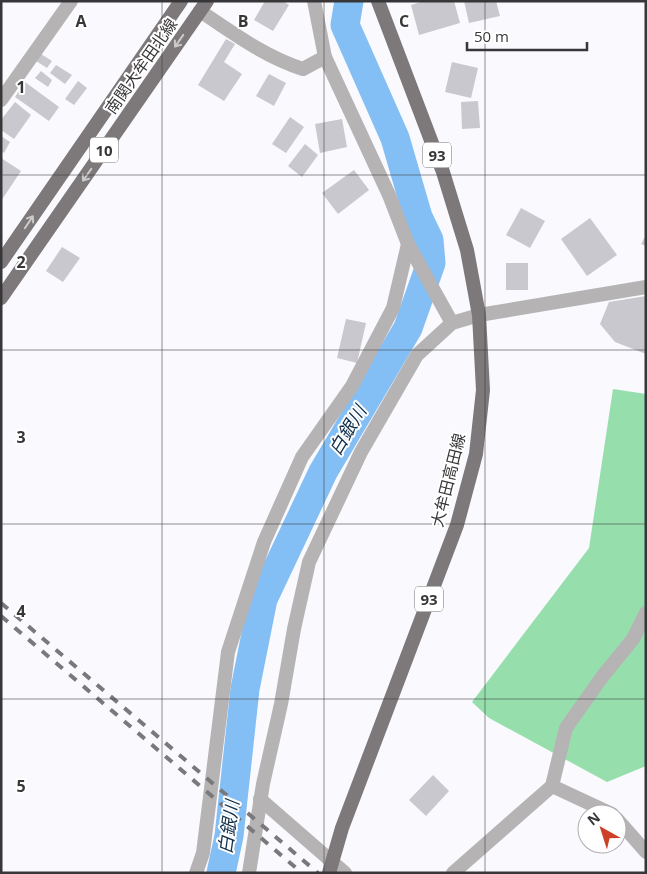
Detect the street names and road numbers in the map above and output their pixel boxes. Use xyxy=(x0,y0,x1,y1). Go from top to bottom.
street label: 南関大牟田北線 xyxy=(100,14,182,118)
road number: 10 xyxy=(90,138,118,162)
road number: 93 xyxy=(423,142,451,168)
street label: 大牟田高田線 xyxy=(426,431,470,529)
road number: 93 xyxy=(415,586,443,612)

